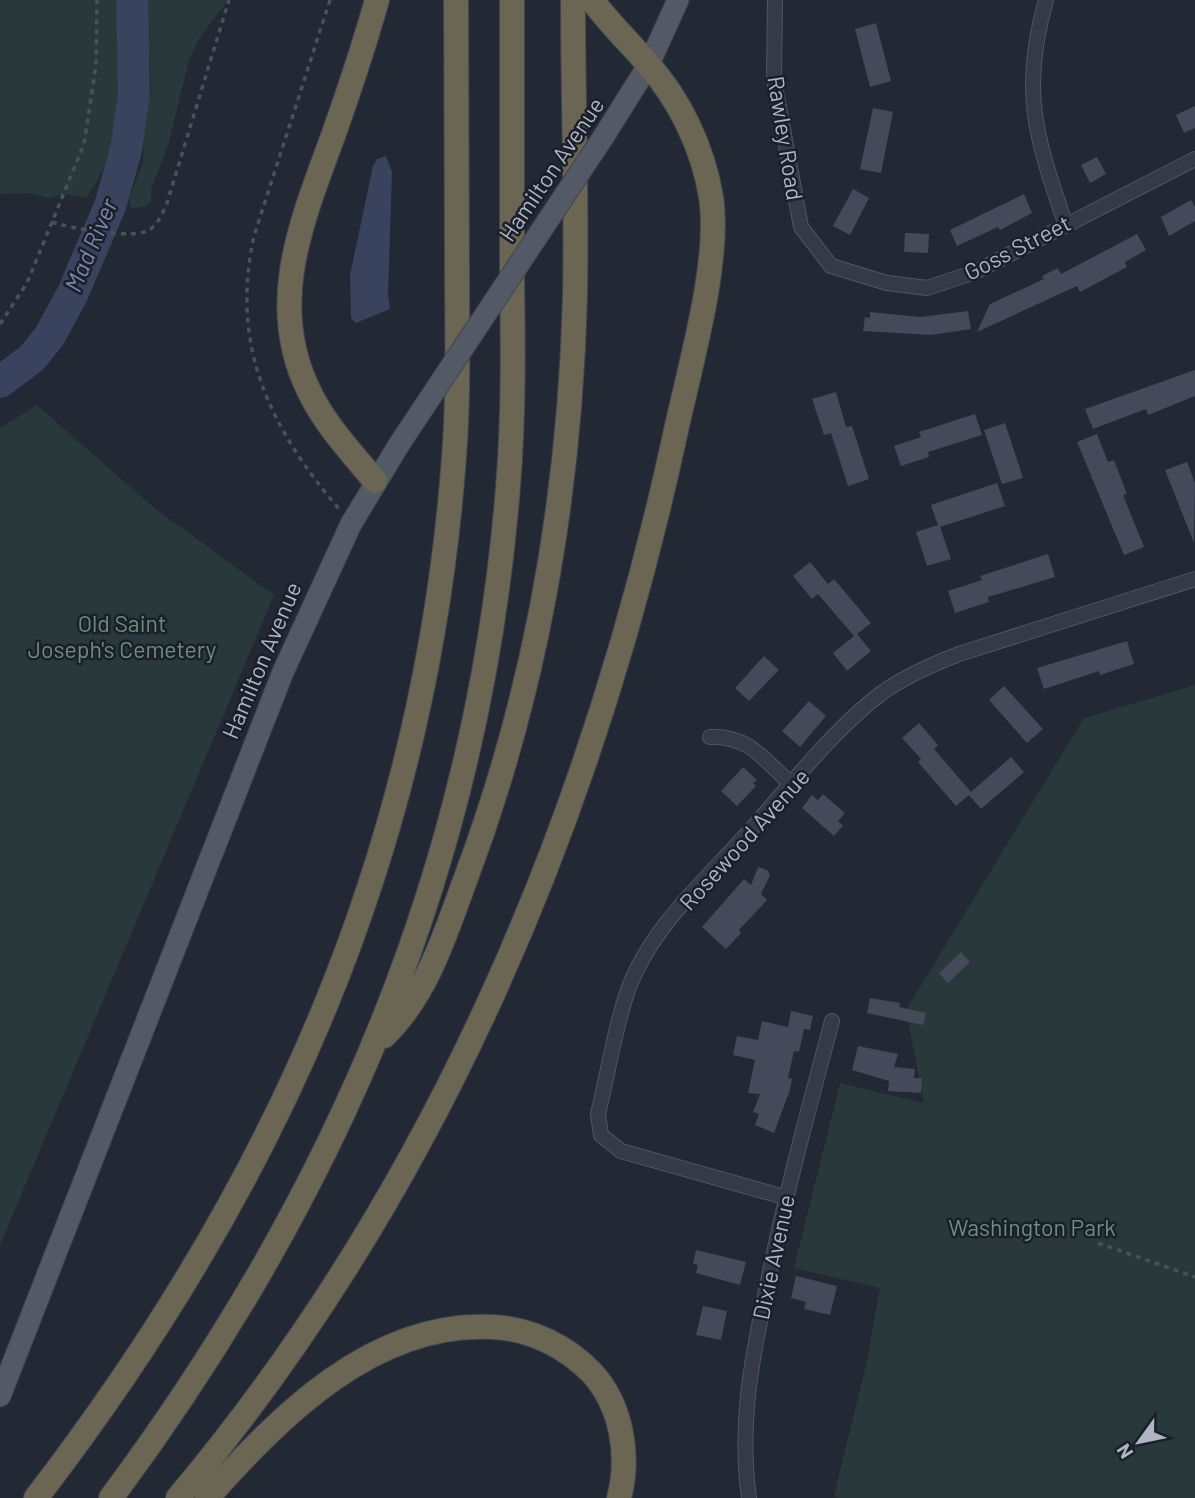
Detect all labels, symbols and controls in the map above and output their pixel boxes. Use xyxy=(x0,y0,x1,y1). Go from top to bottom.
street label: Rawley Road xyxy=(762,74,810,202)
street label: Hamilton Avenue xyxy=(493,92,609,246)
water label: Mad River xyxy=(57,193,123,296)
street label: Goss Street xyxy=(959,208,1075,286)
street label: Hamilton Avenue xyxy=(215,577,307,743)
park label: Old Saint Joseph's Cemetery xyxy=(28,609,217,663)
street label: Rosewood Avenue xyxy=(673,762,815,916)
street label: Dixie Avenue xyxy=(746,1192,800,1322)
park label: Washington Park xyxy=(948,1213,1116,1241)
north arrow xyxy=(1104,1407,1174,1477)
text: N xyxy=(1111,1440,1137,1463)

